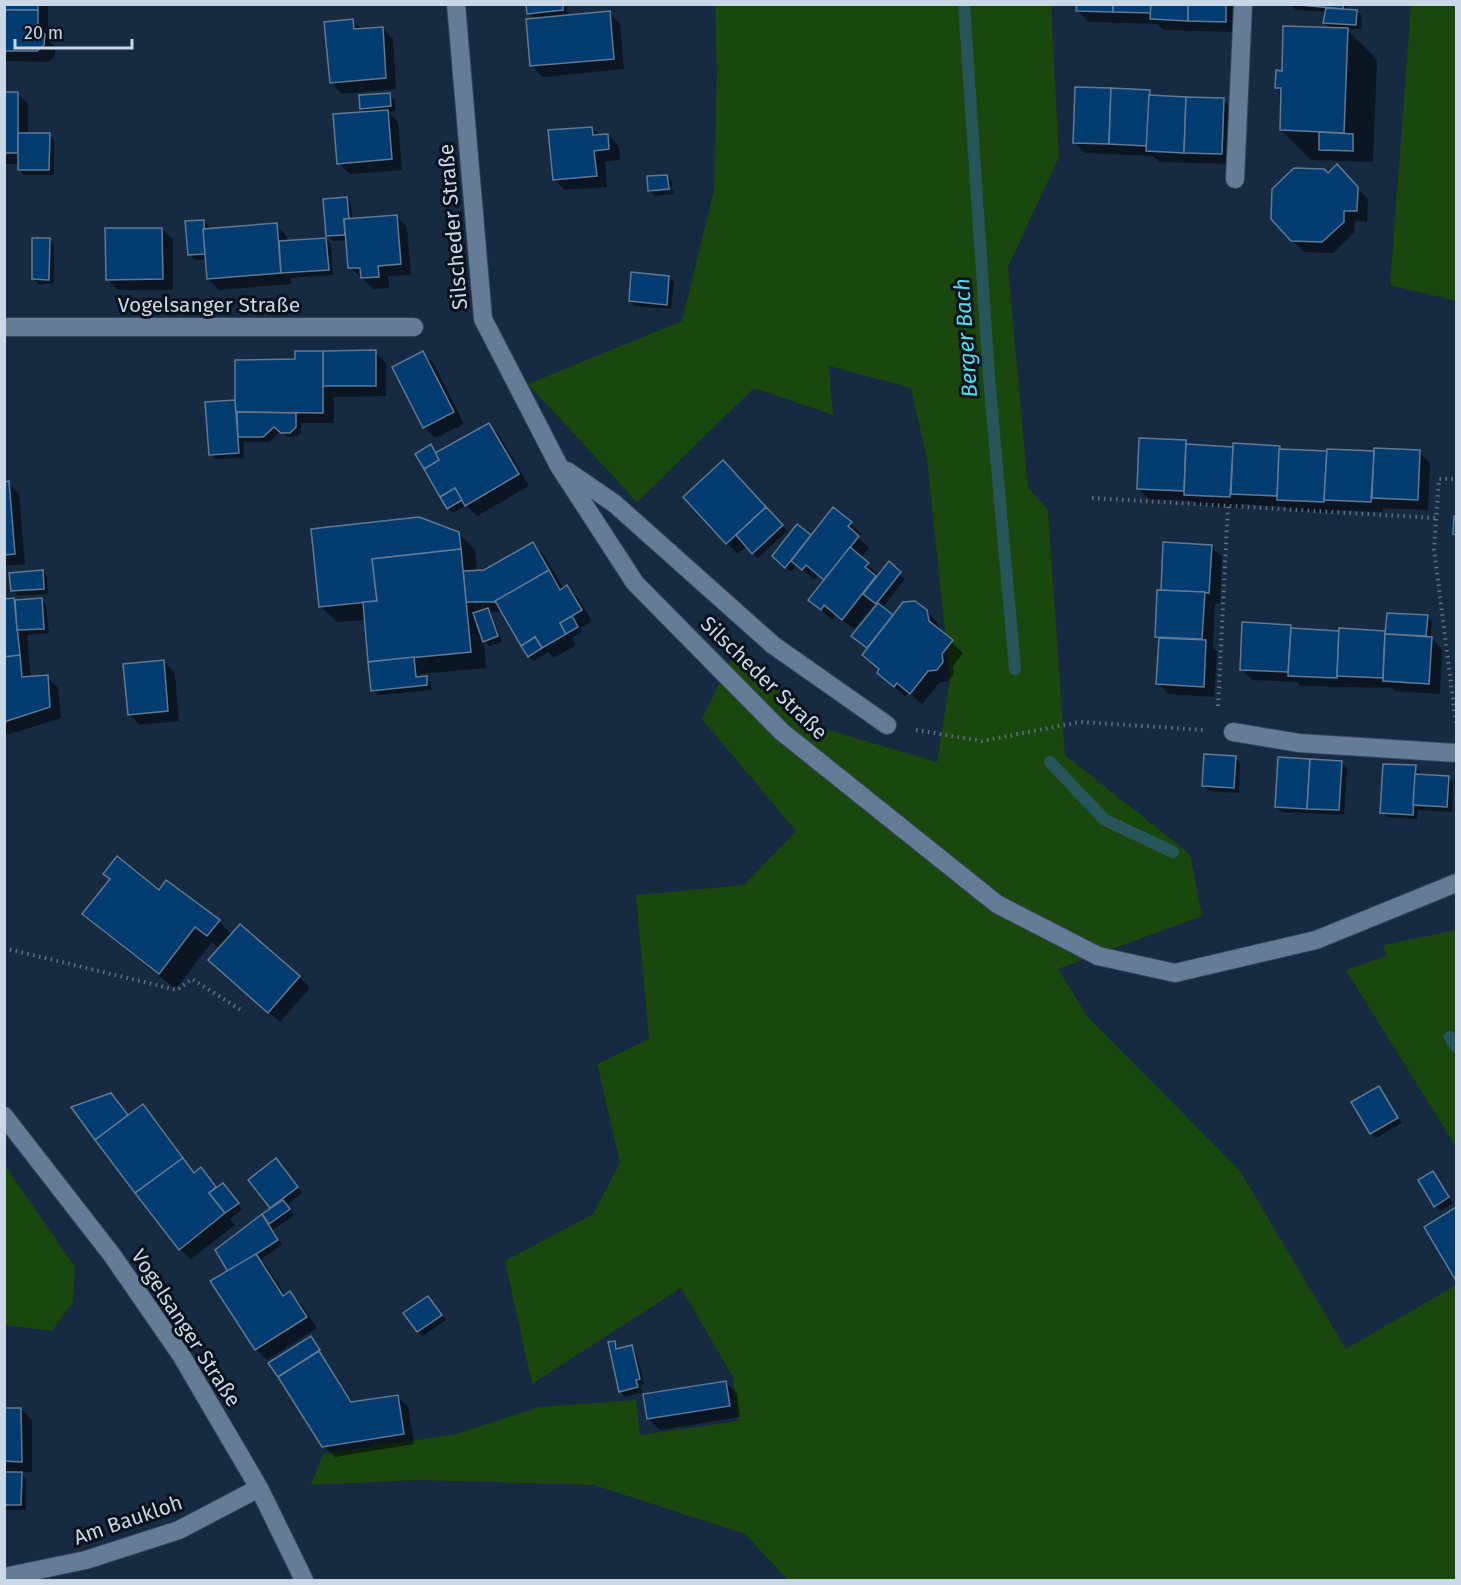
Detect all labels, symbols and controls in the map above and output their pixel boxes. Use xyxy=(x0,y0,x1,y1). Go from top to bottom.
scale bar xyxy=(15,12,132,50)
text: 20 m xyxy=(24,22,63,44)
street label: Silscheder Straße xyxy=(433,143,473,311)
water label: Berger Bach xyxy=(948,277,983,399)
street label: Vogelsanger Straße xyxy=(118,292,300,318)
street label: Silscheder Straße xyxy=(695,611,833,745)
street label: Vogelsanger Straße xyxy=(125,1244,247,1412)
street label: Am Baukloh xyxy=(70,1489,186,1551)

